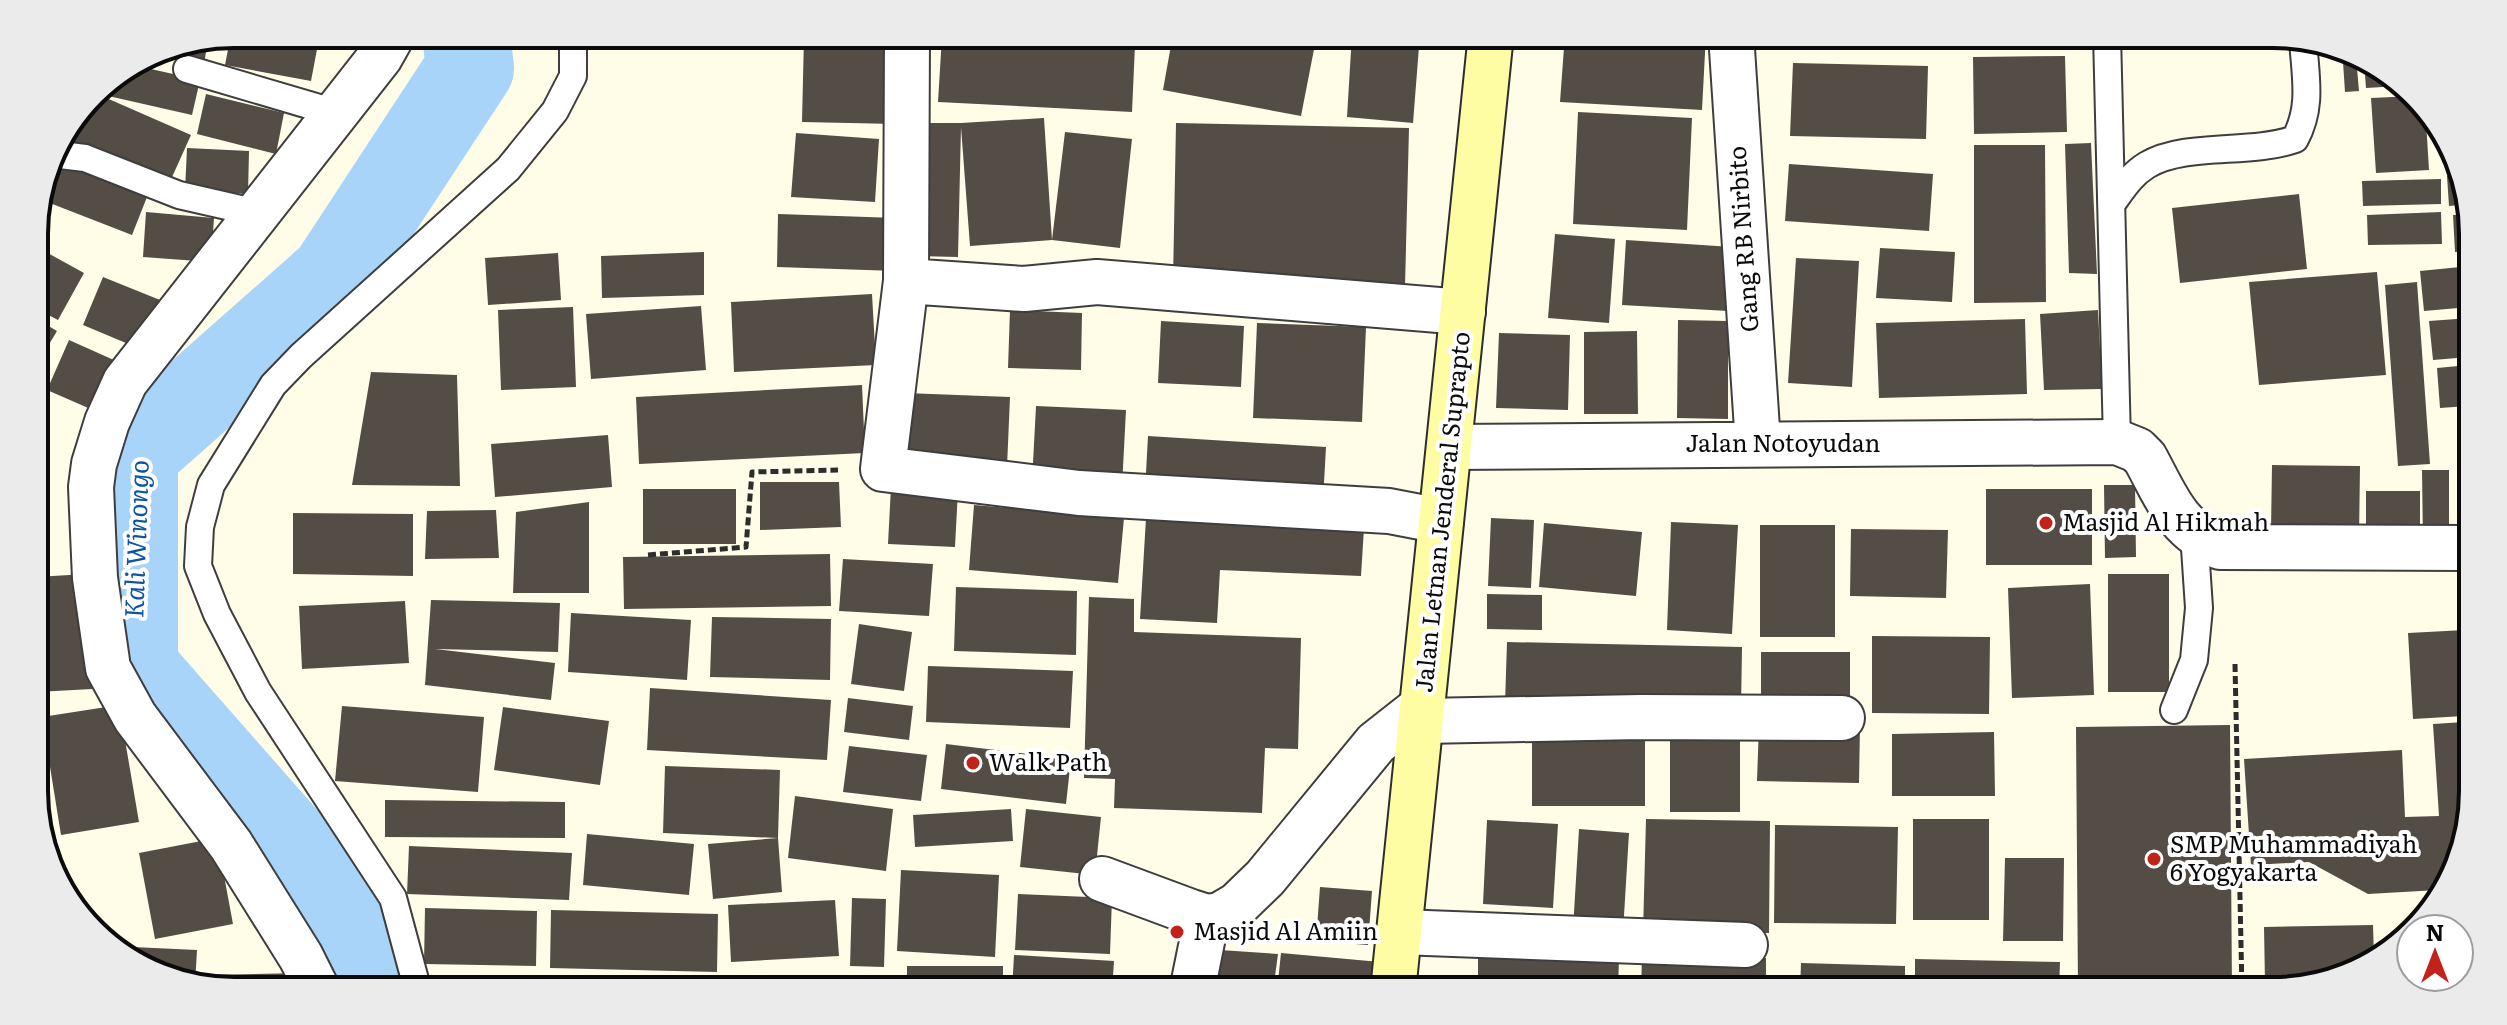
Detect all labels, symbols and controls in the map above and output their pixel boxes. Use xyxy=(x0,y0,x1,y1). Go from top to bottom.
street label: Gang RB Nirbito xyxy=(1718,145,1765,333)
street label: Jalan Letnan Jenderal Suprapto xyxy=(1404,329,1477,694)
street label: Jalan Notoyudan xyxy=(1686,424,1881,459)
water label: Kali Winongo xyxy=(112,459,157,619)
place label: Masjid Al Hikmah xyxy=(2062,503,2269,538)
marker: Masjid Al Hikmah xyxy=(2037,514,2055,532)
place label: Walk Path xyxy=(989,743,1108,778)
marker: Walk Path xyxy=(964,754,982,772)
place label: SMP Muhammadiyah 6 Yogyakarta xyxy=(2170,825,2418,888)
marker: SMP Muhammadiyah 6 Yogyakarta xyxy=(2145,850,2163,868)
place label: Masjid Al Amiin xyxy=(1193,912,1378,947)
north arrow xyxy=(2395,913,2475,993)
text: N xyxy=(2426,915,2444,948)
marker: Masjid Al Amiin xyxy=(1168,923,1186,941)

